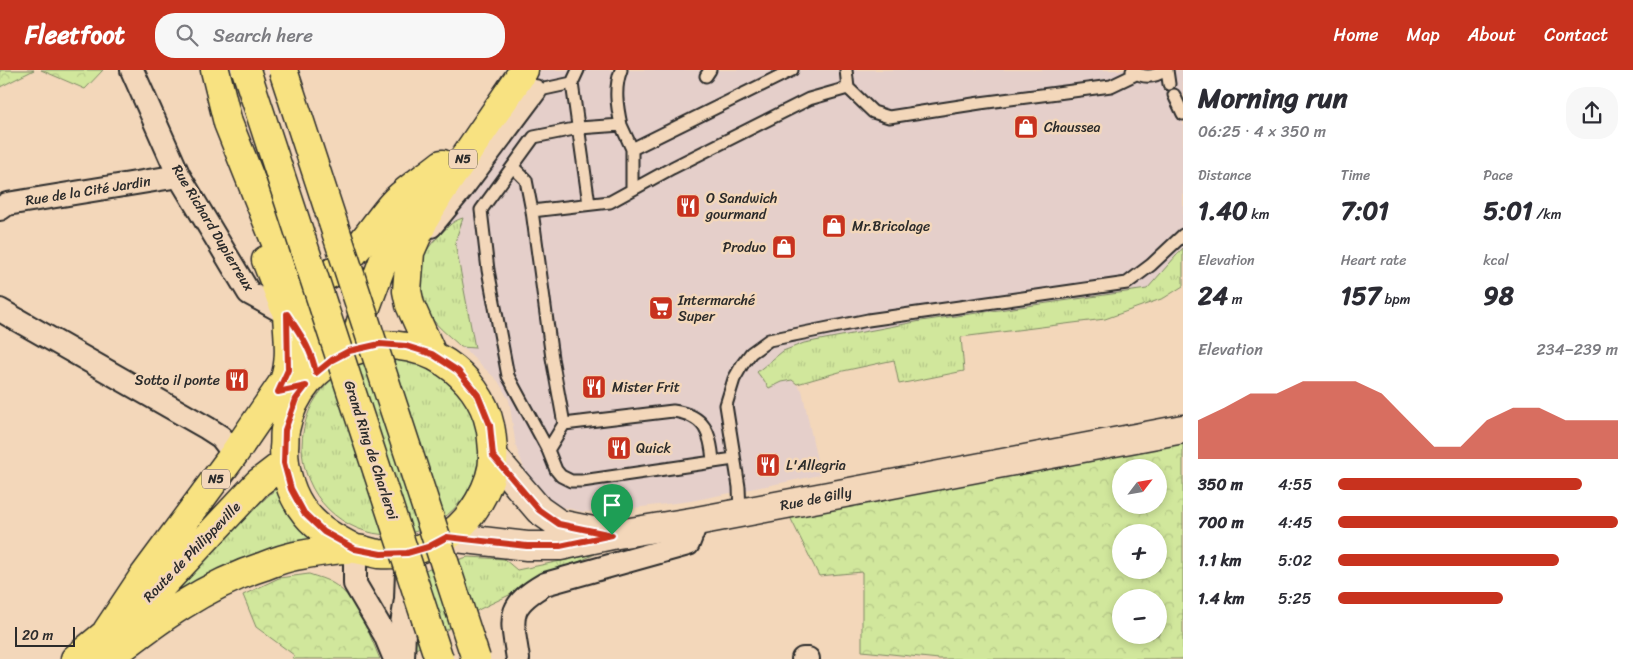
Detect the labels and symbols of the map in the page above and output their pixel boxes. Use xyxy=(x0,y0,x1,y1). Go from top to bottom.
shop icon: Chaussea xyxy=(1013,114,1039,140)
place label: Chaussea xyxy=(1044,115,1101,140)
road number: N5 xyxy=(449,150,477,168)
street label: Rue Richard Dupierreux xyxy=(165,159,261,297)
street label: Rue de la Cité Jardin xyxy=(24,169,153,213)
place label: O Sandwich gourmand xyxy=(705,186,777,227)
restaurant icon: O Sandwich gourmand xyxy=(675,193,701,219)
shop icon: Mr.Bricolage xyxy=(821,213,847,239)
place label: Mr.Bricolage xyxy=(852,214,930,239)
shop icon: Produo xyxy=(771,234,797,260)
place label: Produo xyxy=(723,235,766,260)
place label: Intermarché Super xyxy=(677,288,755,329)
supermarket icon: Intermarché Super xyxy=(648,295,674,321)
restaurant icon: Sotto il ponte xyxy=(224,367,250,393)
place label: Sotto il ponte xyxy=(135,368,220,393)
restaurant icon: Mister Frit xyxy=(581,374,607,400)
place label: Mister Frit xyxy=(612,375,680,400)
street label: Grand Ring de Charleroi xyxy=(337,377,406,524)
restaurant icon: Quick xyxy=(606,435,632,461)
place label: Quick xyxy=(636,436,671,461)
restaurant icon: L'Allegria xyxy=(755,452,781,478)
place label: L'Allegria xyxy=(786,453,846,478)
north arrow xyxy=(1112,459,1168,514)
road number: N5 xyxy=(202,469,230,488)
street label: Rue de Gilly xyxy=(778,480,855,518)
pin xyxy=(591,484,633,535)
street label: Route de Philippeville xyxy=(137,495,247,608)
scale bar xyxy=(15,624,75,647)

